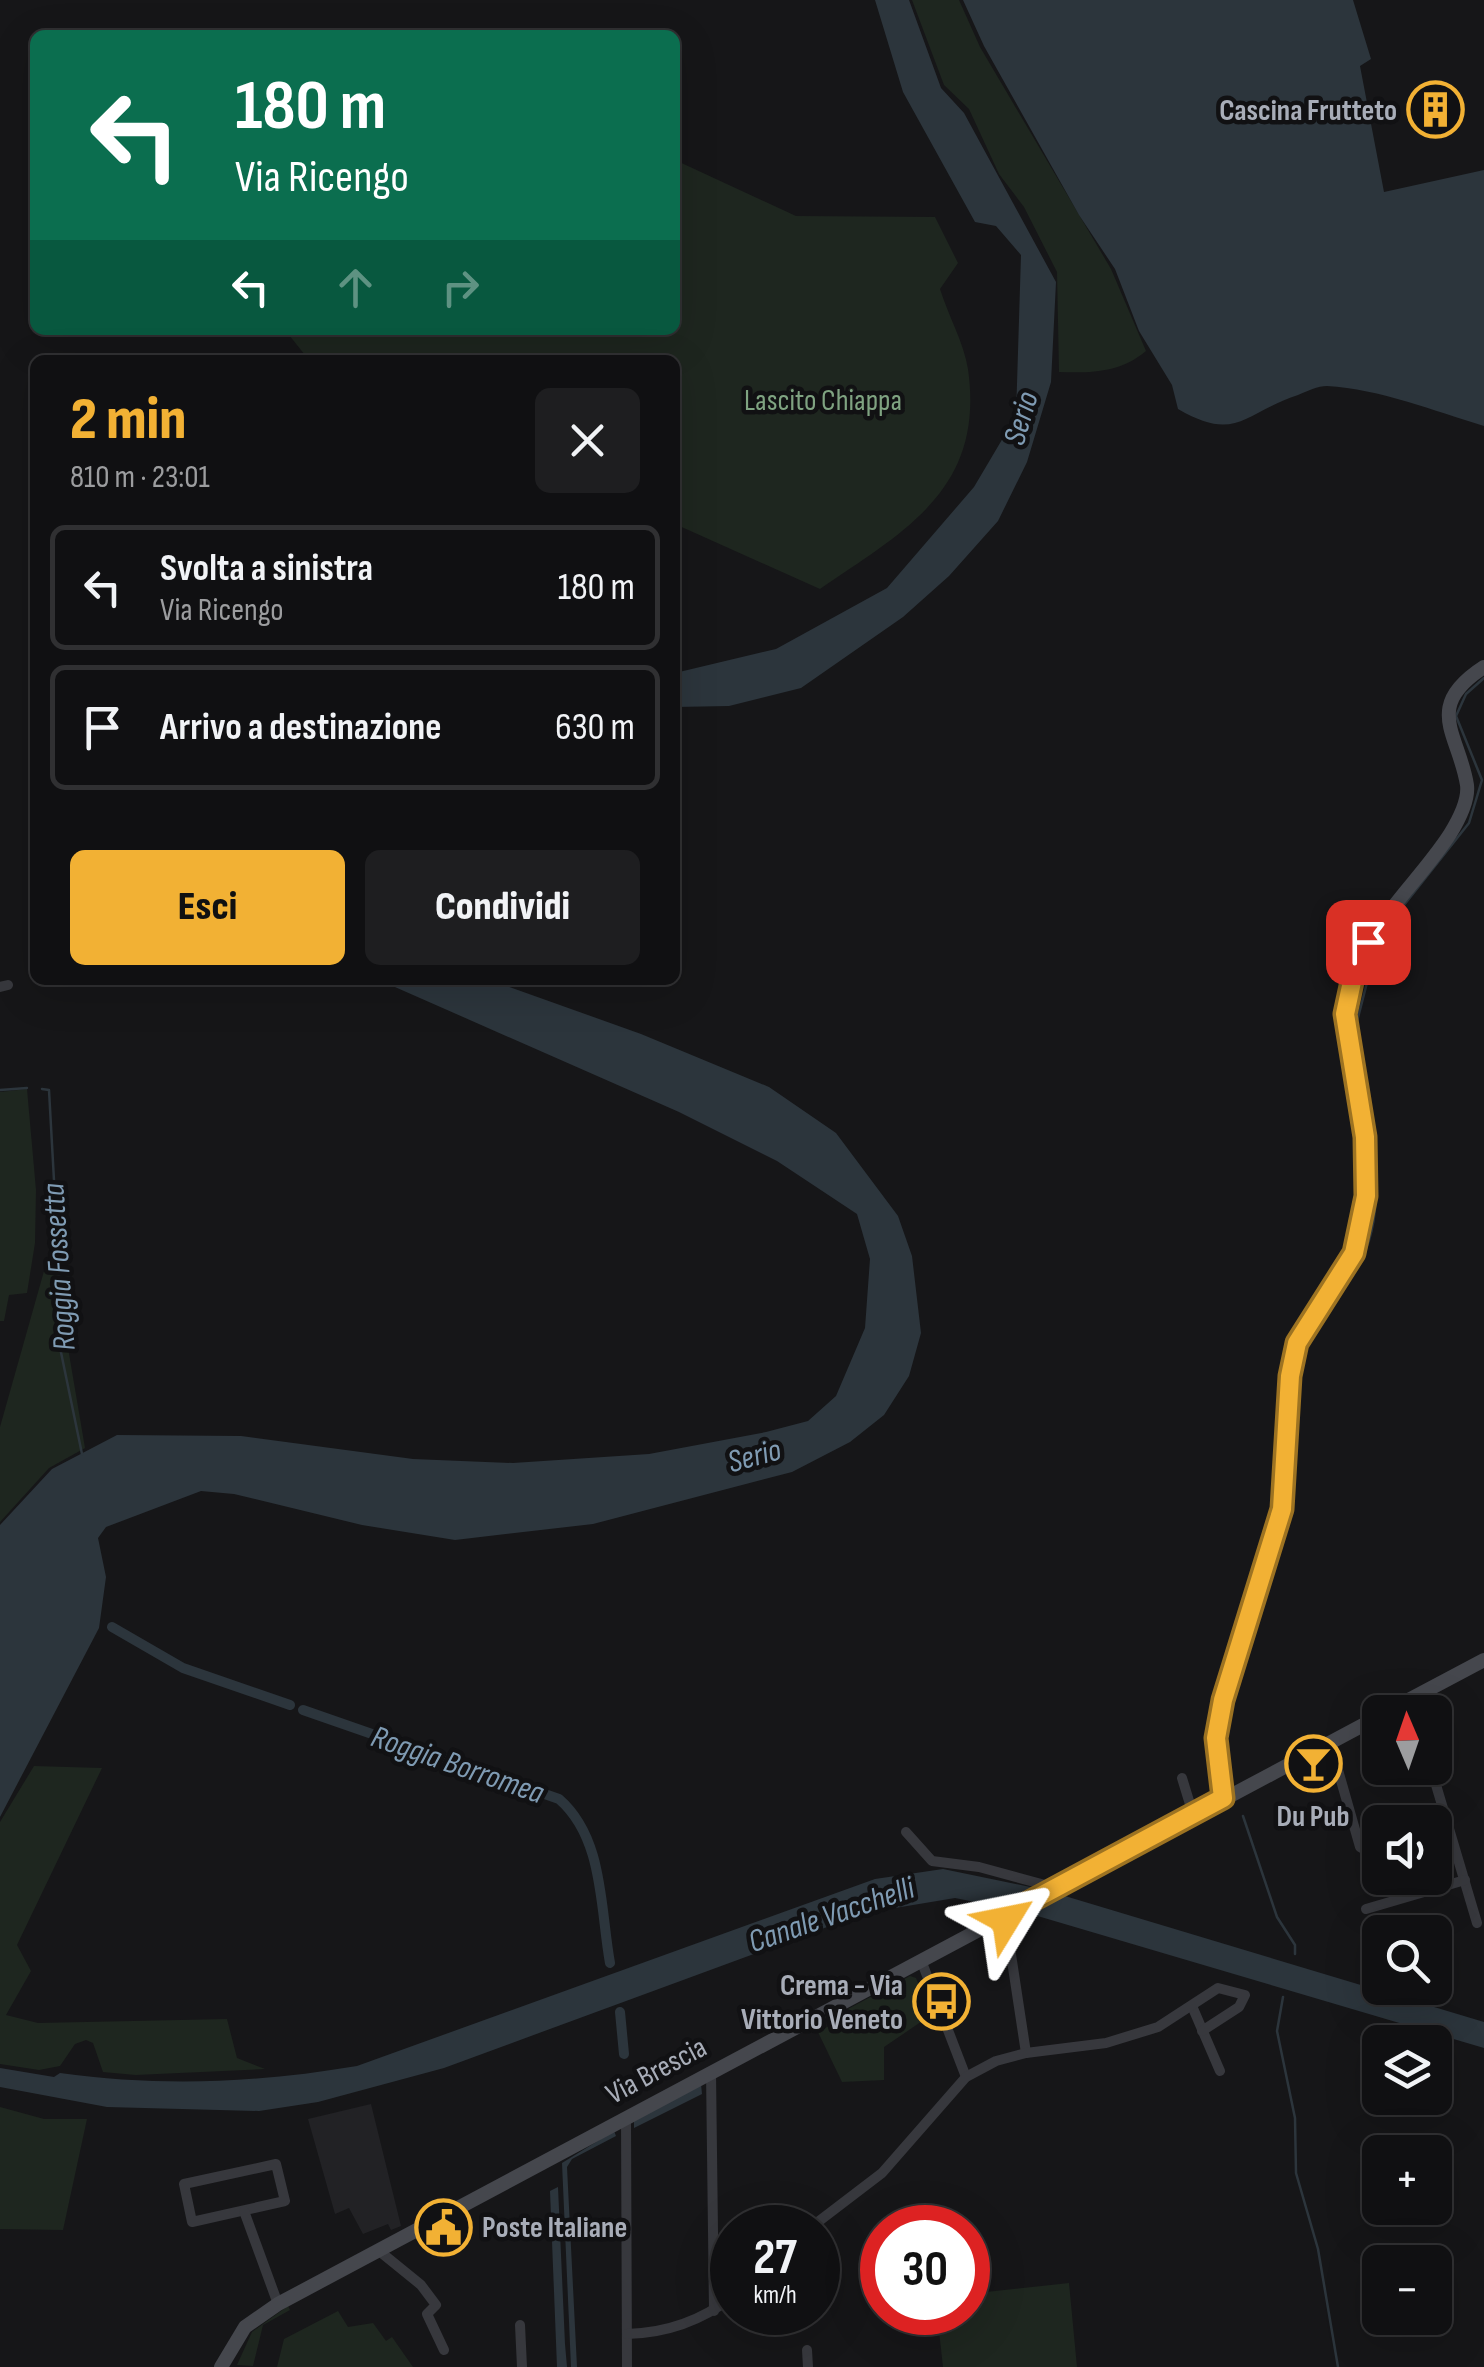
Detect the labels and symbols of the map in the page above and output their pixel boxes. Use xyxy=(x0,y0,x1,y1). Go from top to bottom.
building icon: Cascina Frutteto xyxy=(1406,80,1466,140)
place label: Cascina Frutteto xyxy=(1219,93,1397,129)
park label: Lascito Chiappa xyxy=(744,383,902,419)
water label: Serio xyxy=(995,387,1048,450)
pin xyxy=(1326,900,1411,985)
water label: Roggia Fossetta xyxy=(34,1182,85,1352)
water label: Serio xyxy=(723,1431,785,1482)
north arrow xyxy=(1362,1695,1452,1785)
water label: Roggia Borromea xyxy=(366,1718,549,1813)
bar icon: Du Pub xyxy=(1283,1734,1343,1794)
place label: Du Pub xyxy=(1276,1799,1350,1835)
water label: Canale Vacchelli xyxy=(743,1868,921,1962)
position arrow xyxy=(954,1868,1058,1972)
place label: Crema - Via Vittorio Veneto xyxy=(741,1968,903,2038)
bus stop icon: Crema - Via Vittorio Veneto xyxy=(912,1972,972,2032)
street label: Via Brescia xyxy=(600,2029,713,2112)
public building icon: Poste Italiane xyxy=(413,2197,473,2257)
speed limit sign: 30 xyxy=(860,2205,990,2335)
place label: Poste Italiane xyxy=(482,2210,627,2246)

